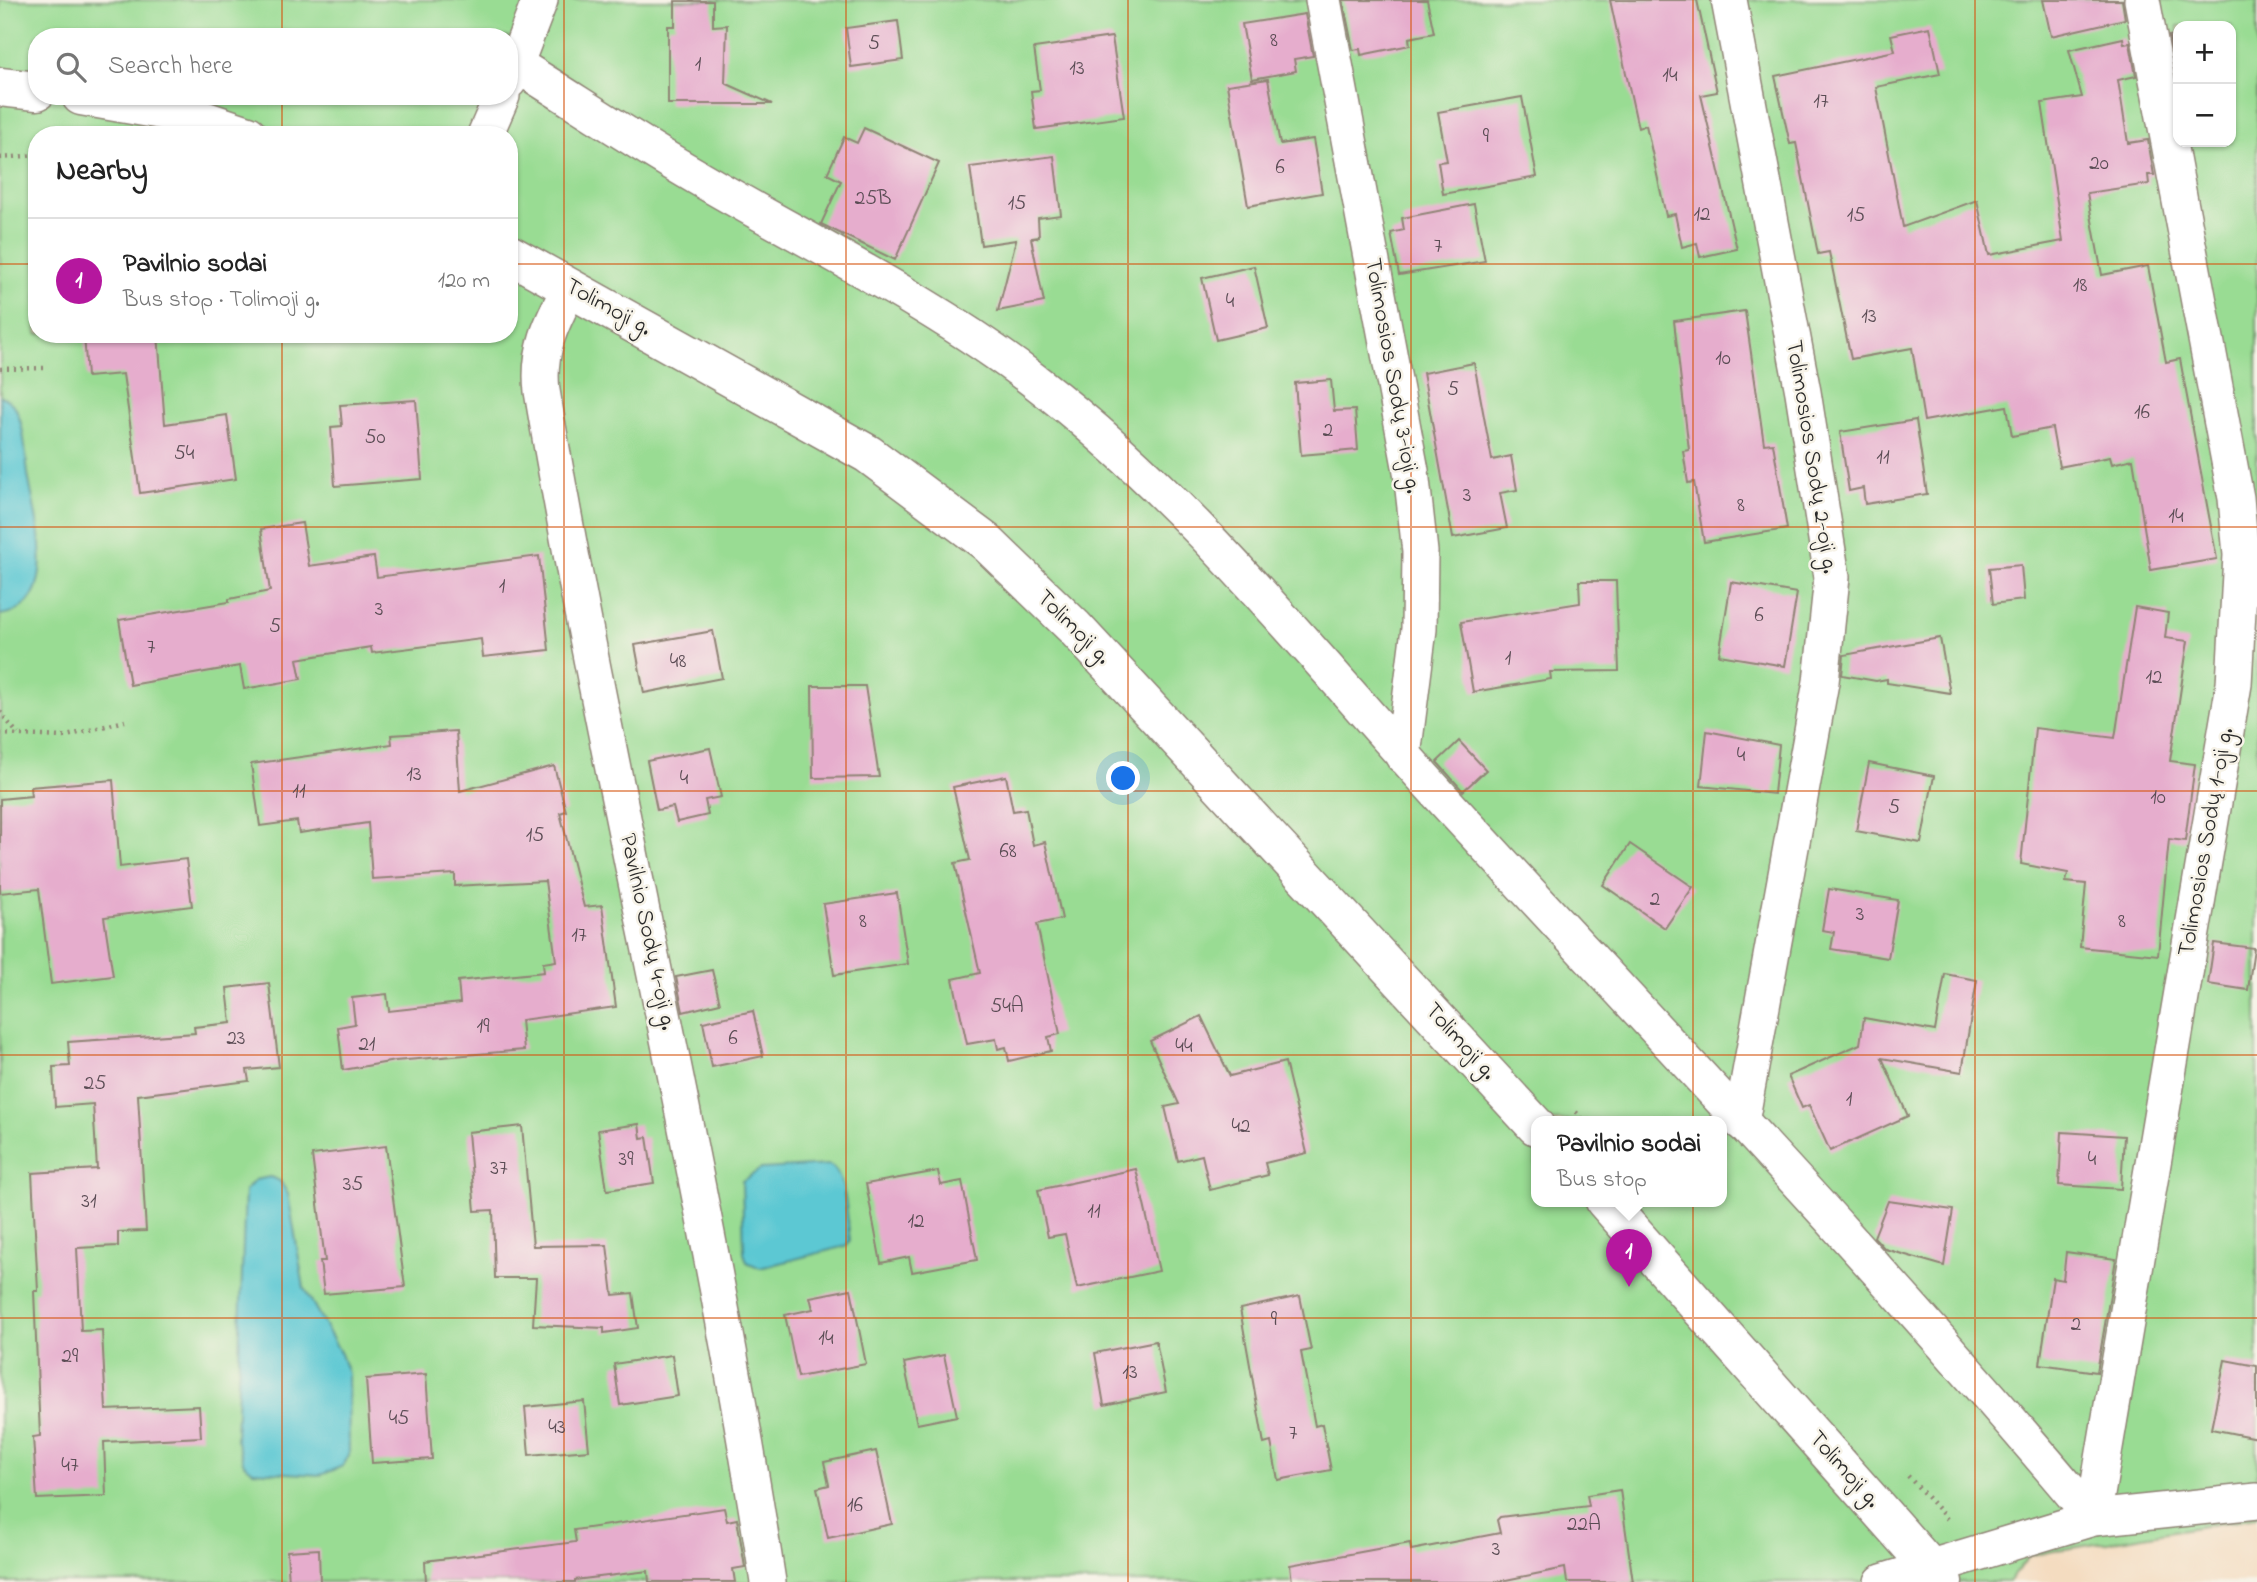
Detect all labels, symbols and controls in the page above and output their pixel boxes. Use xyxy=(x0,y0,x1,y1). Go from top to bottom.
map controls xyxy=(2173,21,2236,147)
button: + xyxy=(2173,21,2236,84)
house number: 8 xyxy=(1270,26,1278,56)
search box xyxy=(28,28,518,105)
house number: 5 xyxy=(868,29,880,59)
icon: search xyxy=(52,48,90,86)
text: Search here xyxy=(108,48,233,86)
house number: 1 xyxy=(695,50,702,80)
house number: 13 xyxy=(1069,54,1085,84)
house number: 14 xyxy=(1662,61,1678,91)
button: − xyxy=(2173,84,2236,147)
house number: 17 xyxy=(1813,87,1829,117)
house number: 9 xyxy=(1483,122,1490,152)
house number: 20 xyxy=(2089,149,2109,179)
text: Nearby xyxy=(56,150,148,194)
house number: 6 xyxy=(1275,153,1285,183)
house number: 25B xyxy=(855,184,891,214)
house number: 15 xyxy=(1008,189,1026,219)
house number: 12 xyxy=(1693,200,1711,230)
house number: 15 xyxy=(1847,201,1865,231)
house number: 7 xyxy=(1434,232,1443,262)
text: Pavilnio sodai xyxy=(123,246,267,284)
street label: Tolimosios Sodų 3-ioji g. xyxy=(1354,256,1430,496)
text: 1 xyxy=(75,265,83,298)
text: 120 m xyxy=(438,265,490,298)
street label: Tolimoji g. xyxy=(558,270,658,346)
house number: 18 xyxy=(2073,271,2087,301)
text: Bus stop · Tolimoji g. xyxy=(123,284,320,317)
house number: 4 xyxy=(1226,287,1235,317)
house number: 13 xyxy=(1861,302,1877,332)
street label: Tolimosios Sodų 2-oji g. xyxy=(1775,338,1847,576)
house number: 10 xyxy=(1715,344,1731,374)
house number: 5 xyxy=(1447,375,1459,405)
house number: 16 xyxy=(2134,398,2150,428)
house number: 2 xyxy=(1323,416,1333,446)
house number: 50 xyxy=(364,423,386,453)
house number: 54 xyxy=(174,439,195,469)
house number: 11 xyxy=(1876,443,1890,473)
house number: 3 xyxy=(1463,481,1471,511)
house number: 8 xyxy=(1737,491,1745,521)
house number: 14 xyxy=(2168,502,2184,532)
house number: 1 xyxy=(499,572,506,602)
street label: Tolimoji g. xyxy=(1027,582,1119,674)
house number: 3 xyxy=(375,595,383,625)
house number: 6 xyxy=(1754,601,1764,631)
house number: 5 xyxy=(269,612,281,642)
house number: 7 xyxy=(147,633,156,663)
house number: 1 xyxy=(1505,644,1512,674)
house number: 48 xyxy=(670,647,686,677)
house number: 12 xyxy=(2145,663,2163,693)
street label: Tolimosios Sodų 1-oji g. xyxy=(2170,725,2244,959)
house number: 4 xyxy=(1737,741,1746,771)
house number: 13 xyxy=(406,760,422,790)
your location xyxy=(1106,761,1140,795)
house number: 4 xyxy=(680,764,689,794)
house number: 11 xyxy=(292,777,306,807)
house number: 10 xyxy=(2150,783,2166,813)
house number: 5 xyxy=(1888,793,1900,823)
house number: 15 xyxy=(526,821,544,851)
street label: Pavilnio Sodų 4-oji g. xyxy=(609,830,685,1034)
house number: 68 xyxy=(999,837,1017,867)
house number: 2 xyxy=(1650,885,1660,915)
house number: 3 xyxy=(1856,900,1864,930)
house number: 8 xyxy=(859,907,867,937)
house number: 8 xyxy=(2118,907,2126,937)
house number: 17 xyxy=(571,921,587,951)
house number: 54A xyxy=(990,992,1024,1022)
street label: Tolimoji g. xyxy=(1415,995,1505,1089)
house number: 19 xyxy=(477,1012,490,1042)
house number: 23 xyxy=(226,1024,246,1054)
house number: 6 xyxy=(728,1024,738,1054)
house number: 21 xyxy=(358,1030,376,1060)
house number: 44 xyxy=(1175,1032,1193,1062)
house number: 25 xyxy=(84,1069,106,1099)
house number: 1 xyxy=(1846,1085,1853,1115)
house number: 42 xyxy=(1231,1112,1251,1142)
popup xyxy=(1531,1116,1727,1207)
text: Pavilnio sodai xyxy=(1557,1126,1701,1164)
house number: 39 xyxy=(619,1145,634,1175)
house number: 4 xyxy=(2088,1145,2097,1175)
house number: 37 xyxy=(490,1154,508,1184)
text: Bus stop xyxy=(1557,1164,1647,1197)
house number: 35 xyxy=(343,1170,363,1200)
house number: 31 xyxy=(81,1187,97,1217)
house number: 11 xyxy=(1087,1197,1101,1227)
house number: 12 xyxy=(907,1207,925,1237)
pin: 1 xyxy=(1606,1229,1652,1287)
house number: 9 xyxy=(1271,1305,1278,1335)
house number: 2 xyxy=(2071,1310,2081,1340)
house number: 14 xyxy=(818,1324,834,1354)
house number: 29 xyxy=(62,1342,79,1372)
house number: 13 xyxy=(1122,1358,1138,1388)
house number: 45 xyxy=(389,1404,409,1434)
house number: 43 xyxy=(548,1413,566,1443)
house number: 7 xyxy=(1289,1419,1298,1449)
street label: Tolimoji g. xyxy=(1799,1423,1889,1517)
house number: 47 xyxy=(61,1451,79,1481)
house number: 16 xyxy=(847,1491,863,1521)
house number: 22A xyxy=(1567,1510,1601,1540)
house number: 3 xyxy=(1492,1535,1500,1565)

